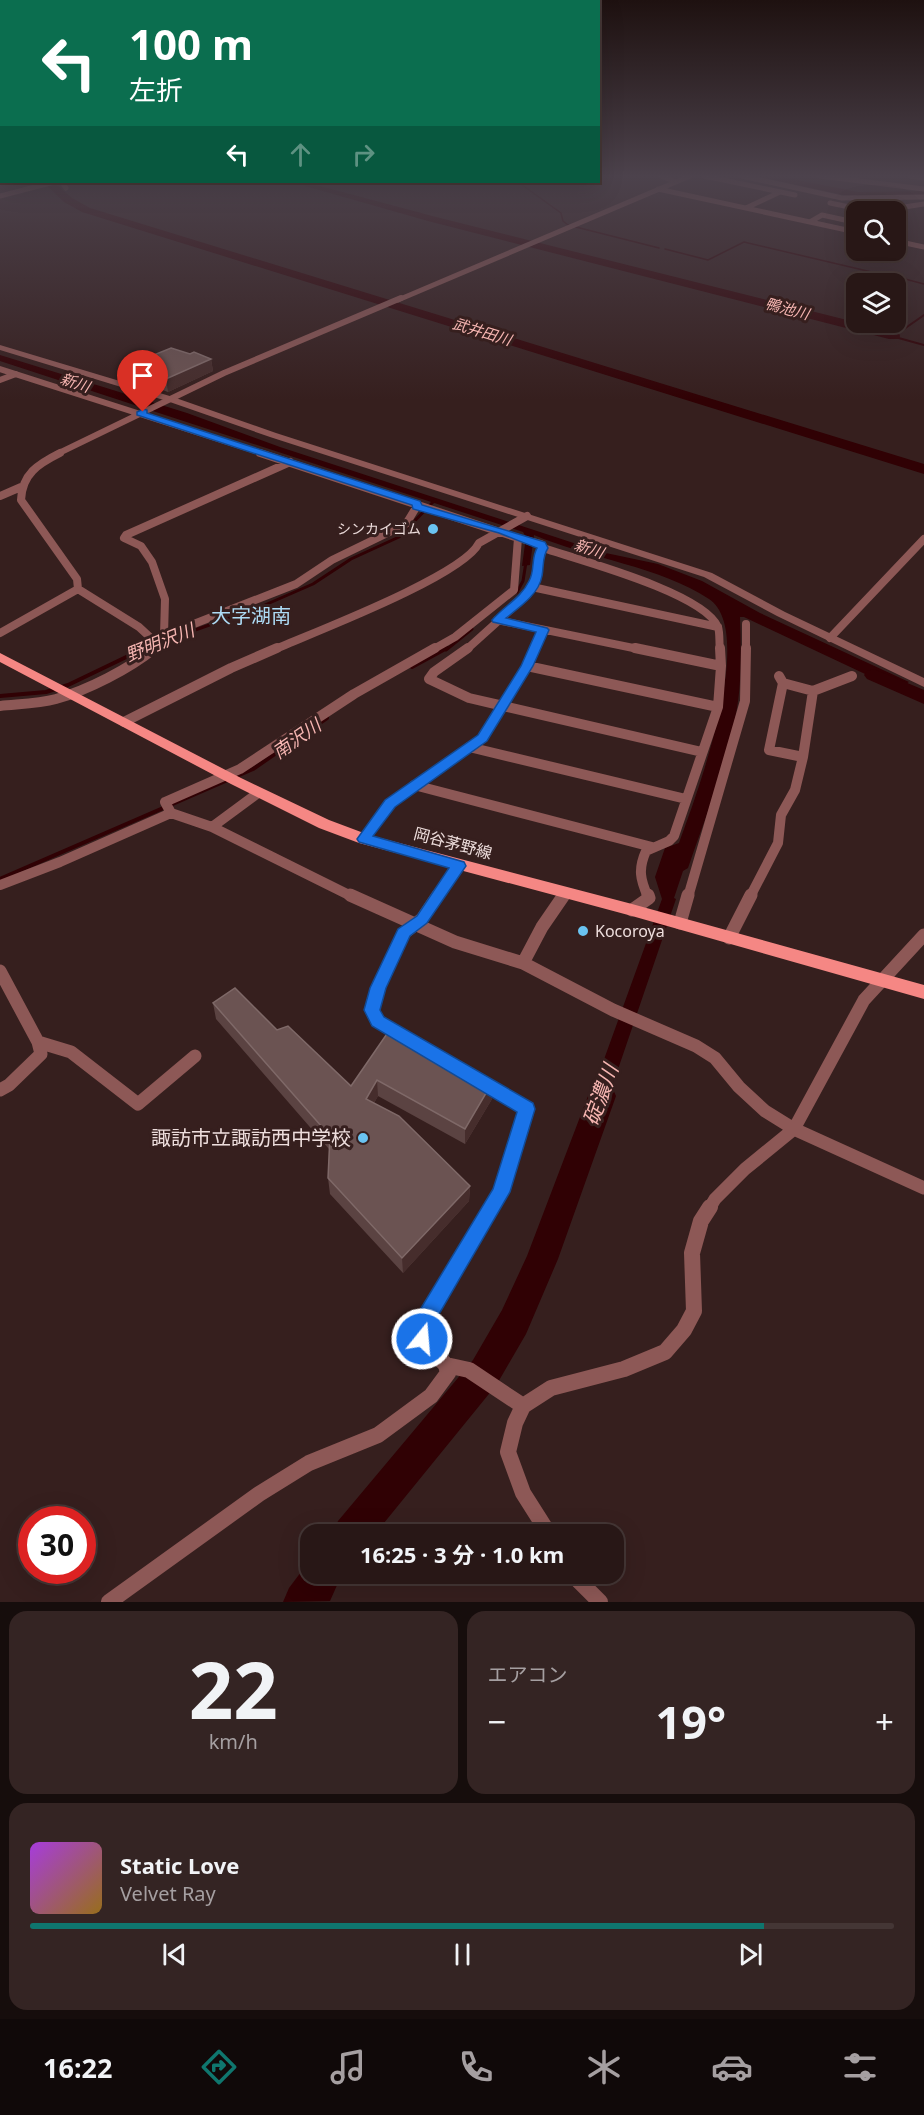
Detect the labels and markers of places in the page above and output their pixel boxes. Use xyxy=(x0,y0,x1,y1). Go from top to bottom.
pin xyxy=(117,350,168,412)
place label: シンカイゴム xyxy=(337,519,421,538)
marker: シンカイゴム xyxy=(426,522,440,536)
place label: Kocoroya xyxy=(595,920,665,942)
marker: Kocoroya xyxy=(576,924,590,938)
place label: 諏訪市立諏訪西中学校 xyxy=(151,1124,351,1151)
marker: 諏訪市立諏訪西中学校 xyxy=(356,1131,370,1145)

